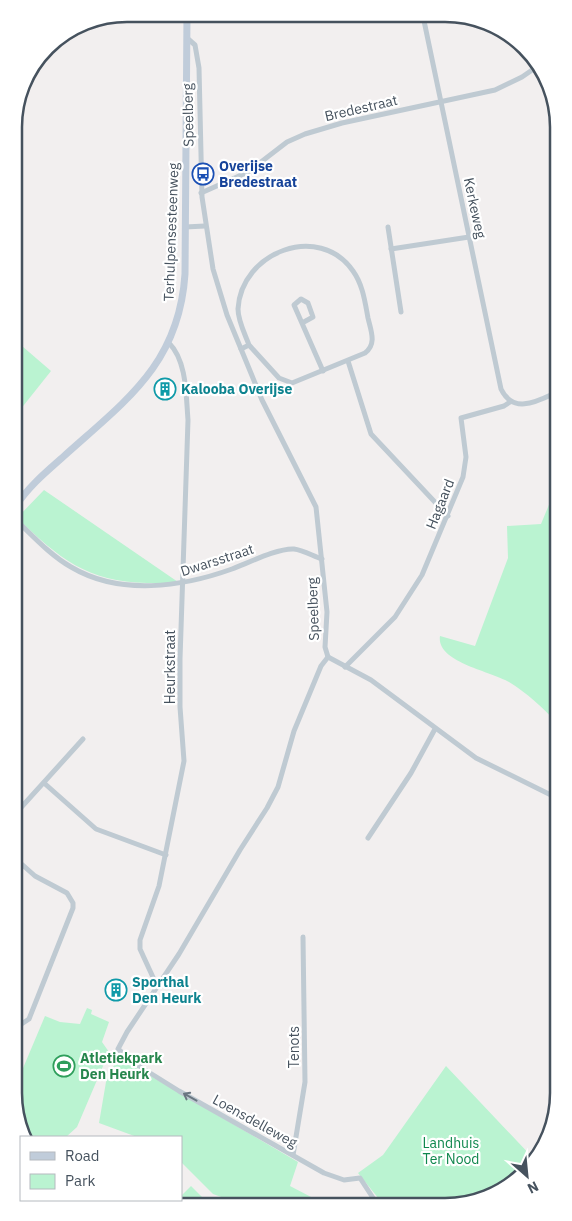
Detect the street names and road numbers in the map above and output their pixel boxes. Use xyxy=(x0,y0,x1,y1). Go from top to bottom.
street label: Speelberg xyxy=(178,83,198,147)
street label: Bredestraat xyxy=(323,91,399,125)
street label: Terhulpensesteenweg xyxy=(160,162,182,302)
street label: Kerkeweg xyxy=(460,176,490,241)
street label: Hagaard xyxy=(422,476,458,532)
street label: Dwarsstraat xyxy=(178,540,256,580)
street label: Speelberg xyxy=(303,576,323,641)
street label: Heurkstraat xyxy=(161,630,179,704)
street label: Tenots xyxy=(285,1026,303,1068)
street label: Loensdelleweg xyxy=(210,1090,301,1152)

